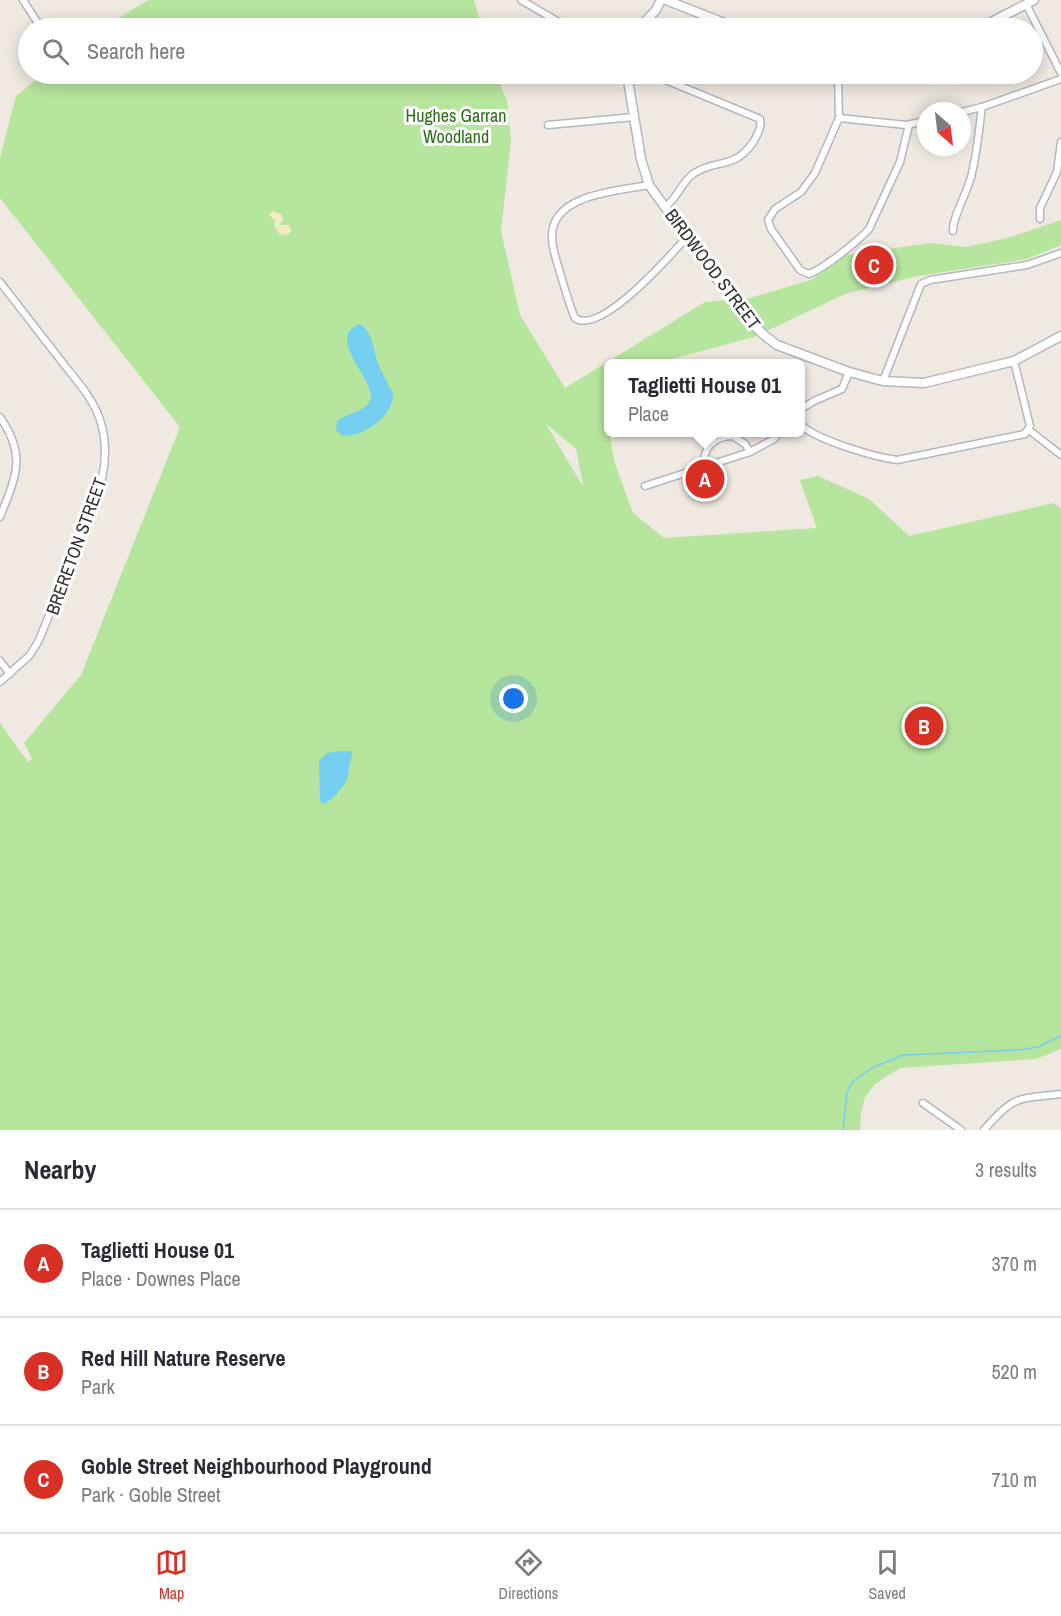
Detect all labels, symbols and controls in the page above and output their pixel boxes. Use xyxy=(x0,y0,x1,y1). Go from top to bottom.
search box xyxy=(18,18,1043,84)
icon: search xyxy=(39,35,72,68)
text: Search here xyxy=(87,36,185,66)
north arrow xyxy=(917,102,971,156)
park label: Hughes Garran Woodland xyxy=(406,103,506,149)
street label: BIRDWOOD STREET xyxy=(659,204,767,334)
pin: C xyxy=(854,242,894,288)
popup xyxy=(604,359,805,437)
text: Taglietti House 01 xyxy=(628,370,781,400)
text: Place xyxy=(628,400,669,427)
pin: A xyxy=(686,456,724,502)
street label: BRERETON STREET xyxy=(40,474,112,618)
your location xyxy=(499,684,528,713)
pin: B xyxy=(904,704,944,748)
text: Nearby xyxy=(24,1152,96,1187)
text: 3 results xyxy=(975,1156,1037,1183)
text: Taglietti House 01 xyxy=(81,1235,234,1265)
text: A xyxy=(38,1250,49,1277)
text: 370 m xyxy=(991,1250,1037,1277)
text: Place · Downes Place xyxy=(81,1265,241,1292)
text: Red Hill Nature Reserve xyxy=(81,1343,286,1373)
text: B xyxy=(38,1358,49,1385)
text: 520 m xyxy=(991,1358,1037,1385)
text: Park xyxy=(81,1373,115,1400)
text: Goble Street Neighbourhood Playground xyxy=(81,1451,432,1481)
text: C xyxy=(38,1466,49,1493)
text: 710 m xyxy=(991,1466,1037,1493)
text: Park · Goble Street xyxy=(81,1481,220,1508)
tab: Map xyxy=(155,1546,188,1604)
tab: Directions xyxy=(498,1546,558,1604)
tab: Saved xyxy=(869,1546,906,1604)

